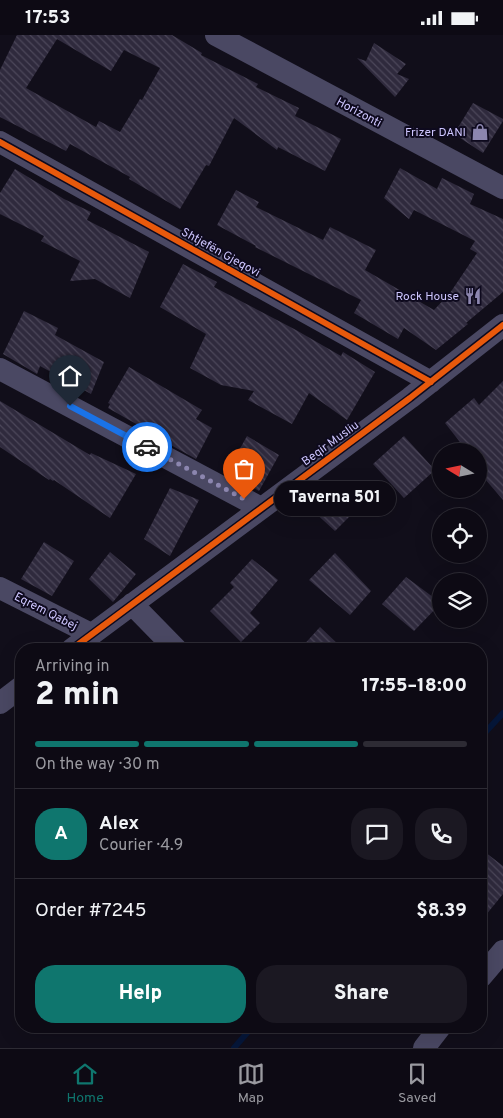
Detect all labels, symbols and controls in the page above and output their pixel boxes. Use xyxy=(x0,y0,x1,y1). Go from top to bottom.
text: 17:53 xyxy=(25,6,70,30)
street label: Horizonti xyxy=(333,94,384,131)
shop icon: Frizer DANI xyxy=(470,122,490,142)
place label: Frizer DANI xyxy=(405,125,466,141)
street label: Shtjefën Gjeqovi xyxy=(178,225,263,281)
restaurant icon: Rock House xyxy=(463,286,483,306)
place label: Rock House xyxy=(395,289,459,305)
pin xyxy=(49,355,91,406)
icon: home xyxy=(56,362,84,390)
street label: Beqir Musliu xyxy=(299,418,362,470)
courier xyxy=(122,422,172,472)
icon: car xyxy=(133,433,161,461)
north arrow xyxy=(432,443,488,497)
map controls xyxy=(432,443,487,628)
pin xyxy=(223,448,265,499)
icon: bag xyxy=(230,455,258,483)
callout: Taverna 501 xyxy=(274,481,396,517)
text: Taverna 501 xyxy=(289,488,381,508)
button: locate xyxy=(432,508,487,563)
button: layers xyxy=(432,573,487,628)
street label: Eqrem Qabej xyxy=(11,589,80,635)
text: Arriving in xyxy=(35,657,110,677)
text: 17:55–18:00 xyxy=(361,674,467,698)
text: 2 min xyxy=(35,676,120,716)
text: On the way · 30 m xyxy=(35,755,160,775)
button: chat xyxy=(351,808,403,860)
button: phone xyxy=(415,808,467,860)
text: Alex xyxy=(99,812,139,836)
text: A xyxy=(54,822,68,846)
text: Courier · 4.9 xyxy=(99,836,183,856)
text: Order #7245 xyxy=(35,899,146,923)
text: $8.39 xyxy=(416,899,467,923)
button: Help xyxy=(35,965,246,1023)
button: Share xyxy=(256,965,467,1023)
tab: Home xyxy=(67,1060,104,1107)
tab: Map xyxy=(237,1060,265,1107)
tab: Saved xyxy=(398,1060,436,1107)

